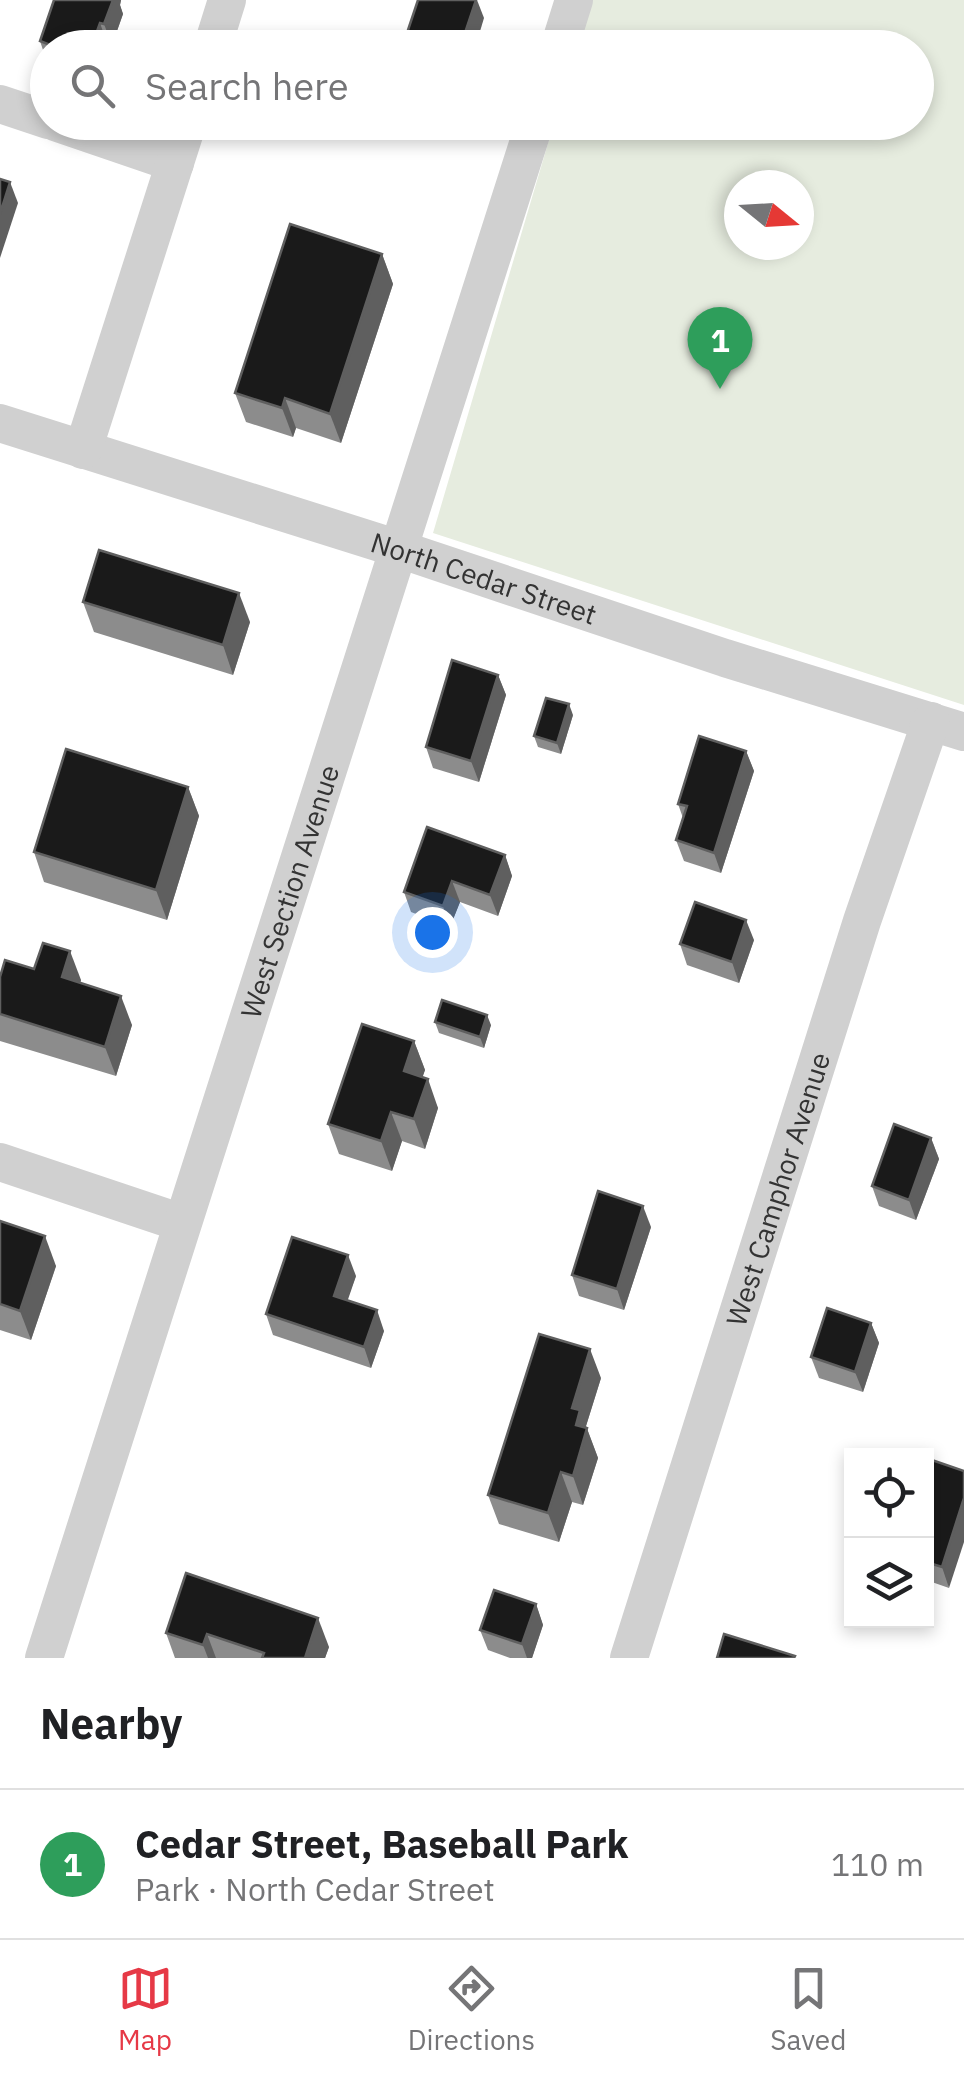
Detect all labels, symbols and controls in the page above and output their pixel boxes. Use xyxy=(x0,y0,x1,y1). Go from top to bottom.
search box xyxy=(30,30,934,140)
icon: search xyxy=(65,58,120,113)
text: Search here xyxy=(145,61,349,110)
north arrow xyxy=(724,170,814,260)
pin: 1 xyxy=(688,306,752,389)
street label: North Cedar Street xyxy=(366,523,602,632)
street label: West Section Avenue xyxy=(231,760,347,1023)
your location xyxy=(407,907,458,958)
street label: West Camphor Avenue xyxy=(717,1048,838,1330)
map controls xyxy=(844,1448,934,1628)
button: locate xyxy=(844,1448,934,1538)
button: layers xyxy=(844,1538,934,1628)
text: Nearby xyxy=(40,1696,182,1751)
text: Cedar Street, Baseball Park xyxy=(135,1819,629,1868)
text: 1 xyxy=(63,1843,82,1885)
text: 110 m xyxy=(831,1843,924,1885)
text: Park · North Cedar Street xyxy=(135,1868,495,1910)
tab: Map xyxy=(118,1961,173,2058)
tab: Directions xyxy=(408,1961,535,2058)
tab: Saved xyxy=(770,1961,846,2058)

